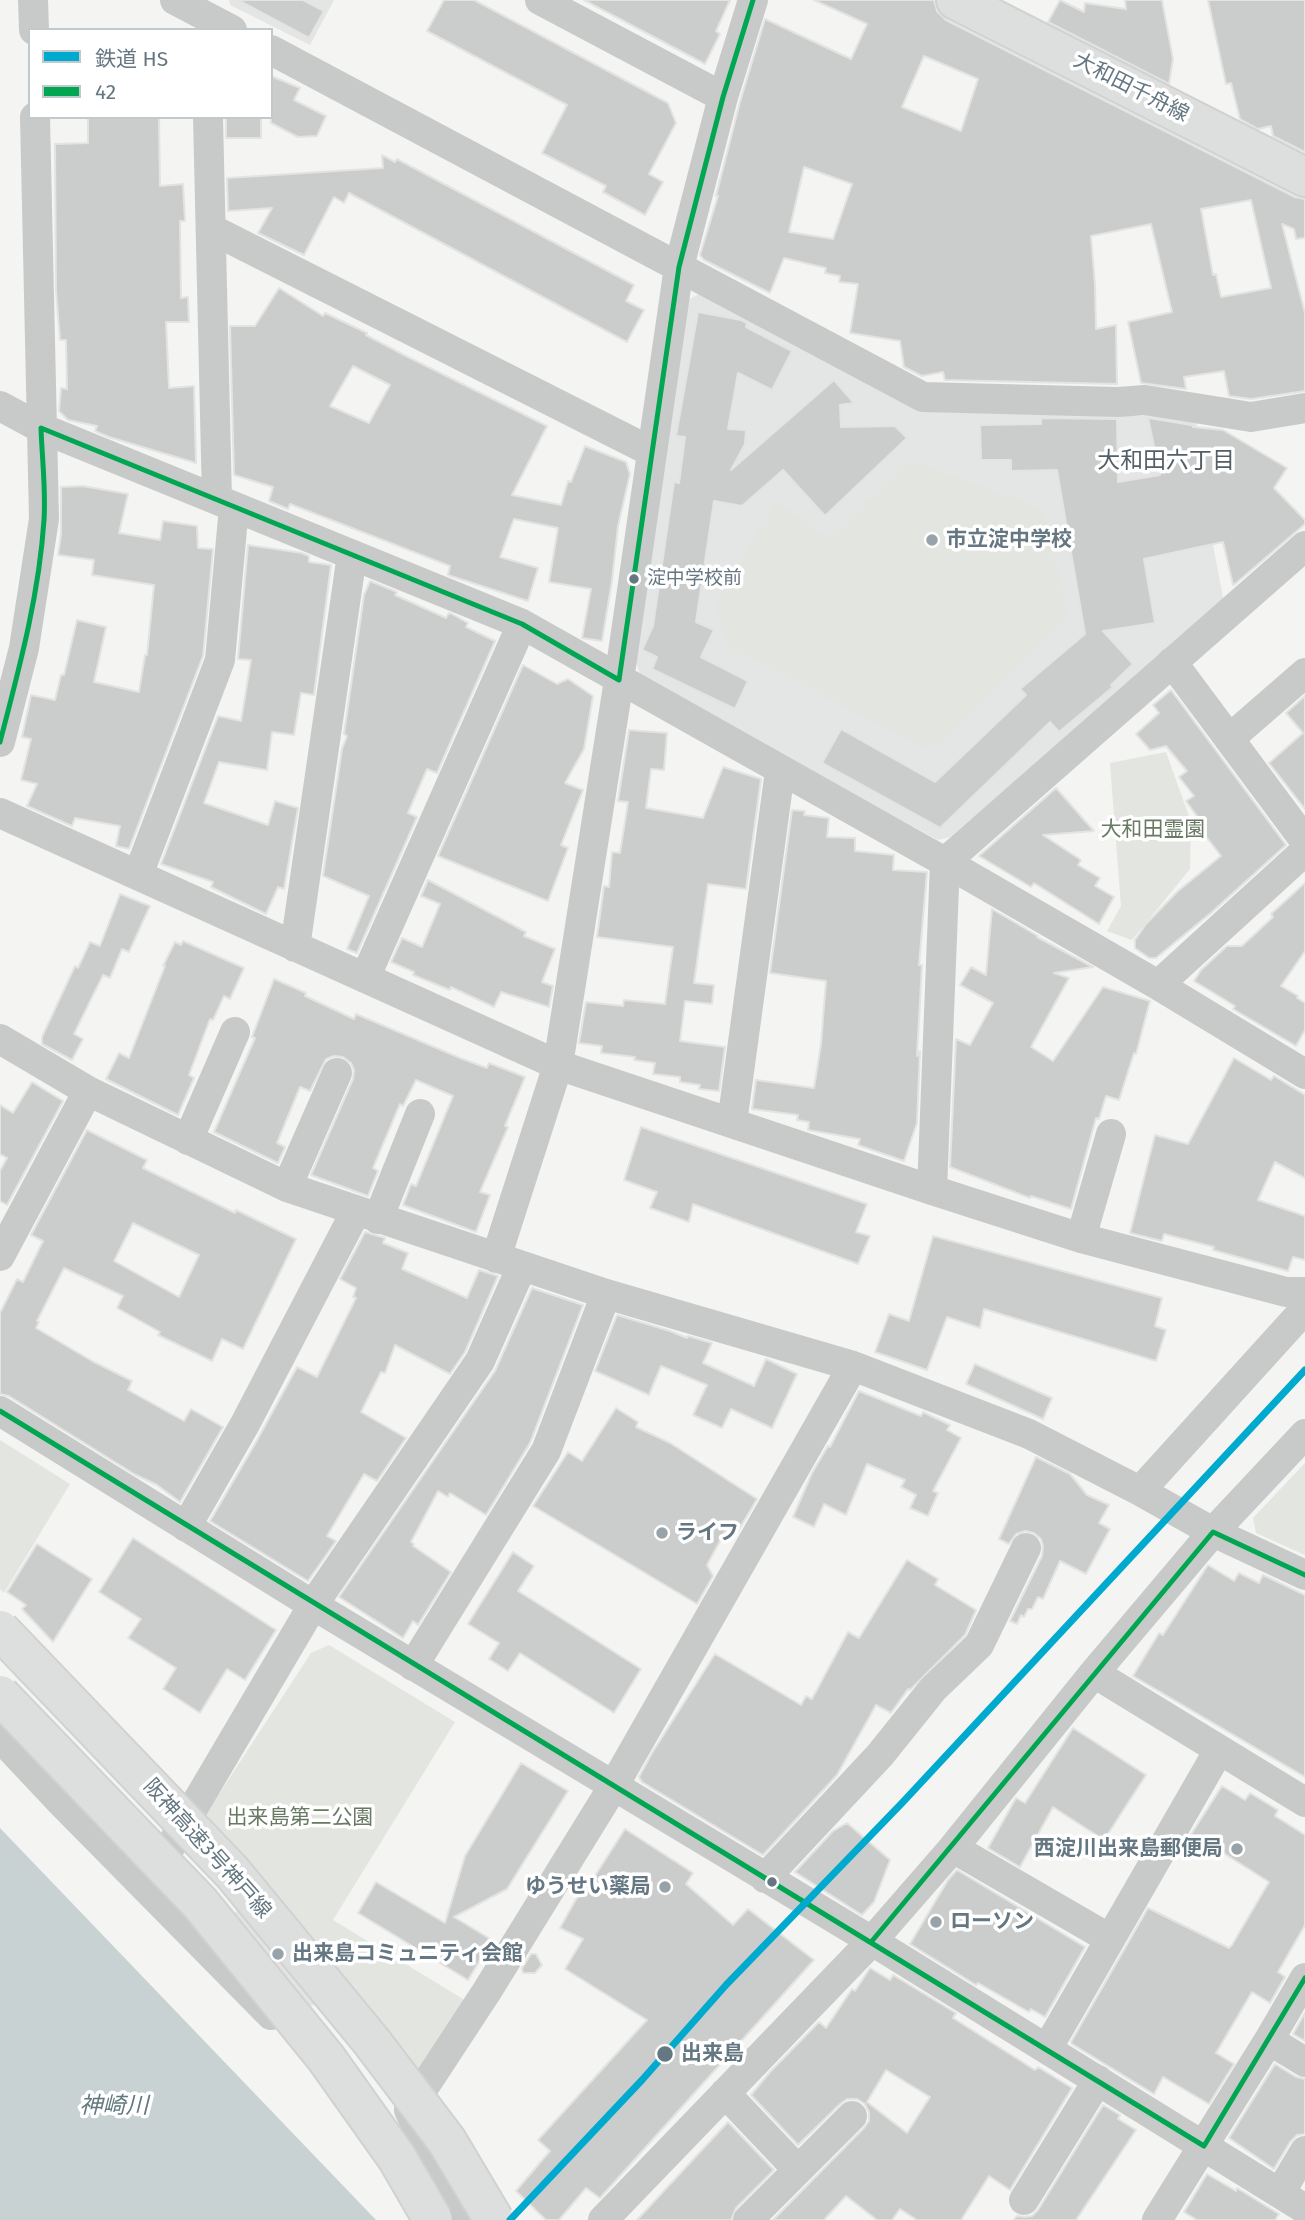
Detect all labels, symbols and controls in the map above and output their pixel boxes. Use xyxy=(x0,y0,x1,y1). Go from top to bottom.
legend xyxy=(28,28,273,119)
text: 鉄道 HS xyxy=(95,46,168,72)
street label: 大和田千舟線 xyxy=(1069,48,1193,128)
text: 42 xyxy=(95,79,116,105)
district label: 大和田六丁目 xyxy=(1097,448,1235,476)
place label: 市立淀中学校 xyxy=(946,527,1072,553)
marker: 市立淀中学校 xyxy=(924,532,940,548)
place label: 淀中学校前 xyxy=(647,568,742,590)
marker: 淀中学校前 xyxy=(627,572,641,586)
park label: 大和田霊園 xyxy=(1101,817,1205,843)
place label: ライフ xyxy=(676,1520,739,1546)
marker: ライフ xyxy=(654,1525,670,1541)
street label: 阪神高速3号神戸線 xyxy=(138,1774,276,1924)
park label: 出来島第二公園 xyxy=(227,1805,373,1831)
place label: 西淀川出来島郵便局 xyxy=(1034,1836,1223,1862)
marker: 西淀川出来島郵便局 xyxy=(1229,1841,1245,1857)
place label: ゆうせい薬局 xyxy=(525,1874,651,1900)
unlabelled marker xyxy=(765,1875,779,1889)
marker: ゆうせい薬局 xyxy=(657,1879,673,1895)
place label: ローソン xyxy=(950,1909,1034,1935)
marker: ローソン xyxy=(928,1914,944,1930)
place label: 出来島コミュニティ会館 xyxy=(292,1941,523,1967)
marker: 出来島コミュニティ会館 xyxy=(270,1946,286,1962)
place label: 出来島 xyxy=(681,2041,744,2067)
marker: 出来島 xyxy=(655,2044,675,2064)
water label: 神崎川 xyxy=(80,2093,148,2121)

